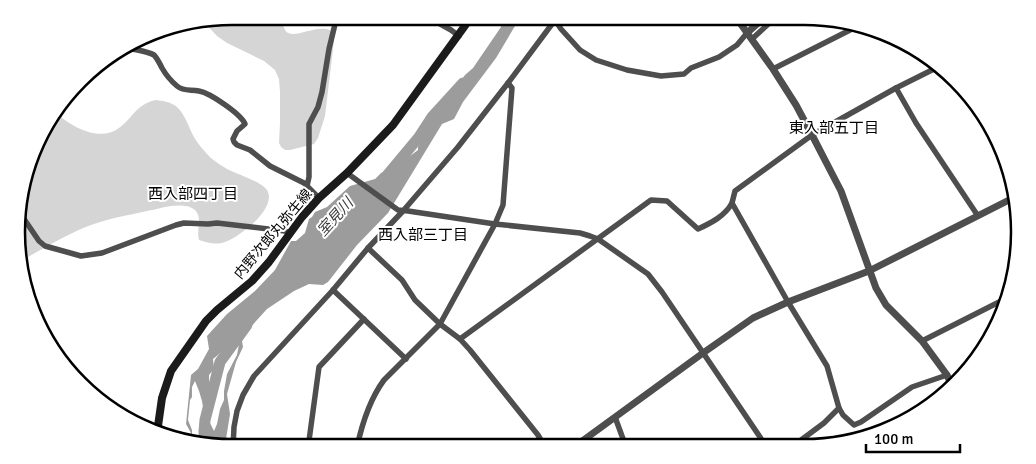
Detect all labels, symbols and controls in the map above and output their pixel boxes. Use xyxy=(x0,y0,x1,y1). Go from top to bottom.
district label: 東入部五丁目 xyxy=(789,119,879,137)
district label: 西入部四丁目 xyxy=(148,185,238,203)
street label: 内野次郎丸弥生線 xyxy=(230,186,316,282)
water label: 室見川 xyxy=(313,193,358,240)
district label: 西入部三丁目 xyxy=(378,226,468,244)
scale bar xyxy=(866,422,960,454)
text: 100 m xyxy=(874,430,914,448)

